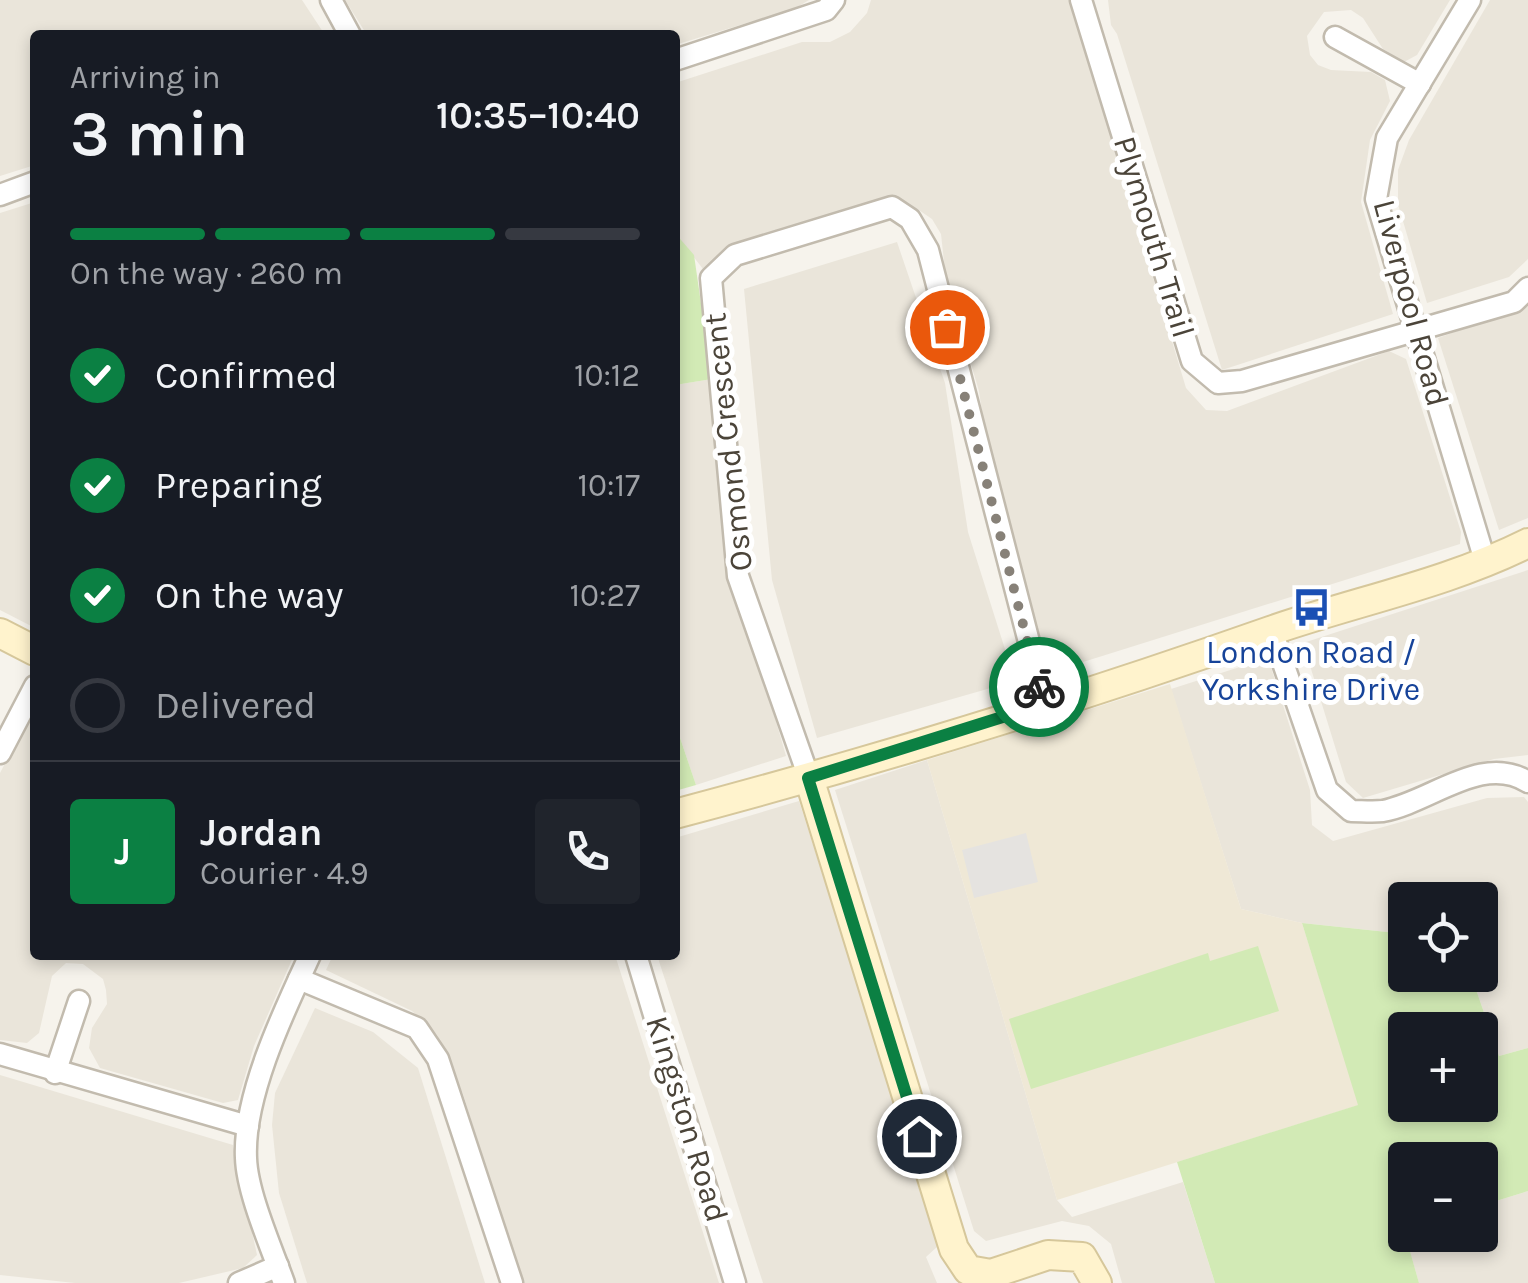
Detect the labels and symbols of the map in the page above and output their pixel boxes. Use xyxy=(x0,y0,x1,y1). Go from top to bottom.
street label: Plymouth Trail xyxy=(1106,132,1202,342)
street label: Liverpool Road xyxy=(1366,196,1456,410)
pin xyxy=(905,285,990,370)
street label: Osmond Crescent xyxy=(696,311,760,573)
bus stop icon: London Road / Yorkshire Drive xyxy=(1290,586,1332,628)
place label: London Road / Yorkshire Drive xyxy=(1202,634,1420,708)
courier xyxy=(989,637,1089,737)
street label: Kingston Road xyxy=(638,1012,736,1226)
pin xyxy=(877,1094,962,1179)

